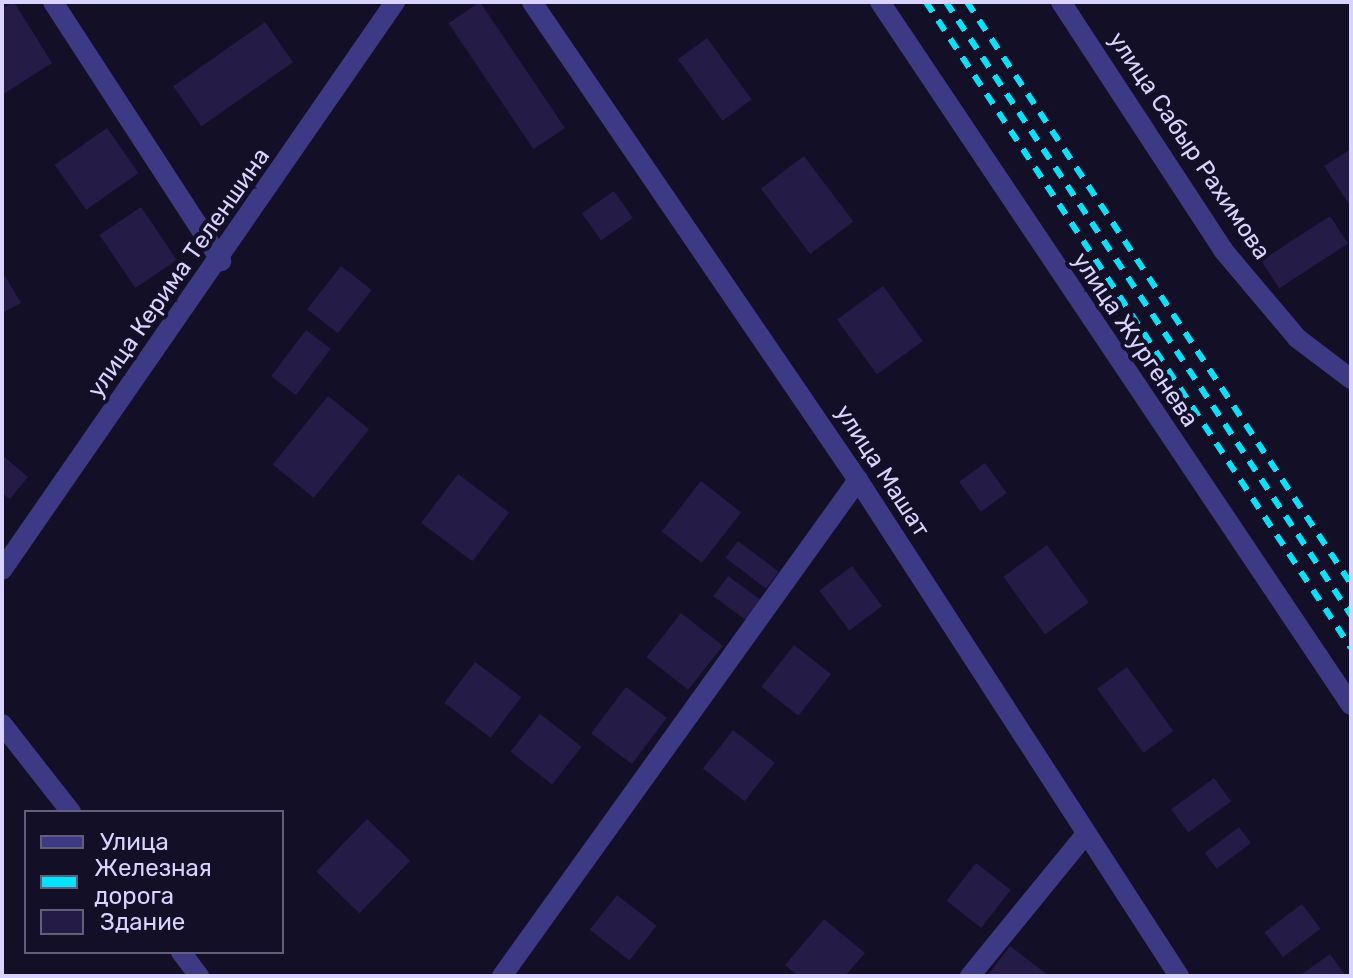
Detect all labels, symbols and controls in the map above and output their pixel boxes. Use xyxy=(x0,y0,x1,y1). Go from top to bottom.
street label: улица Сабыр Рахимова xyxy=(1102,27,1276,265)
street label: улица Керима Теленшина xyxy=(82,143,276,403)
street label: улица Жургенева xyxy=(1066,247,1204,433)
street label: улица Машат xyxy=(829,400,935,542)
legend xyxy=(24,810,284,954)
text: Улица xyxy=(100,828,169,856)
text: Железная дорога xyxy=(94,854,212,910)
text: Здание xyxy=(100,908,185,936)

